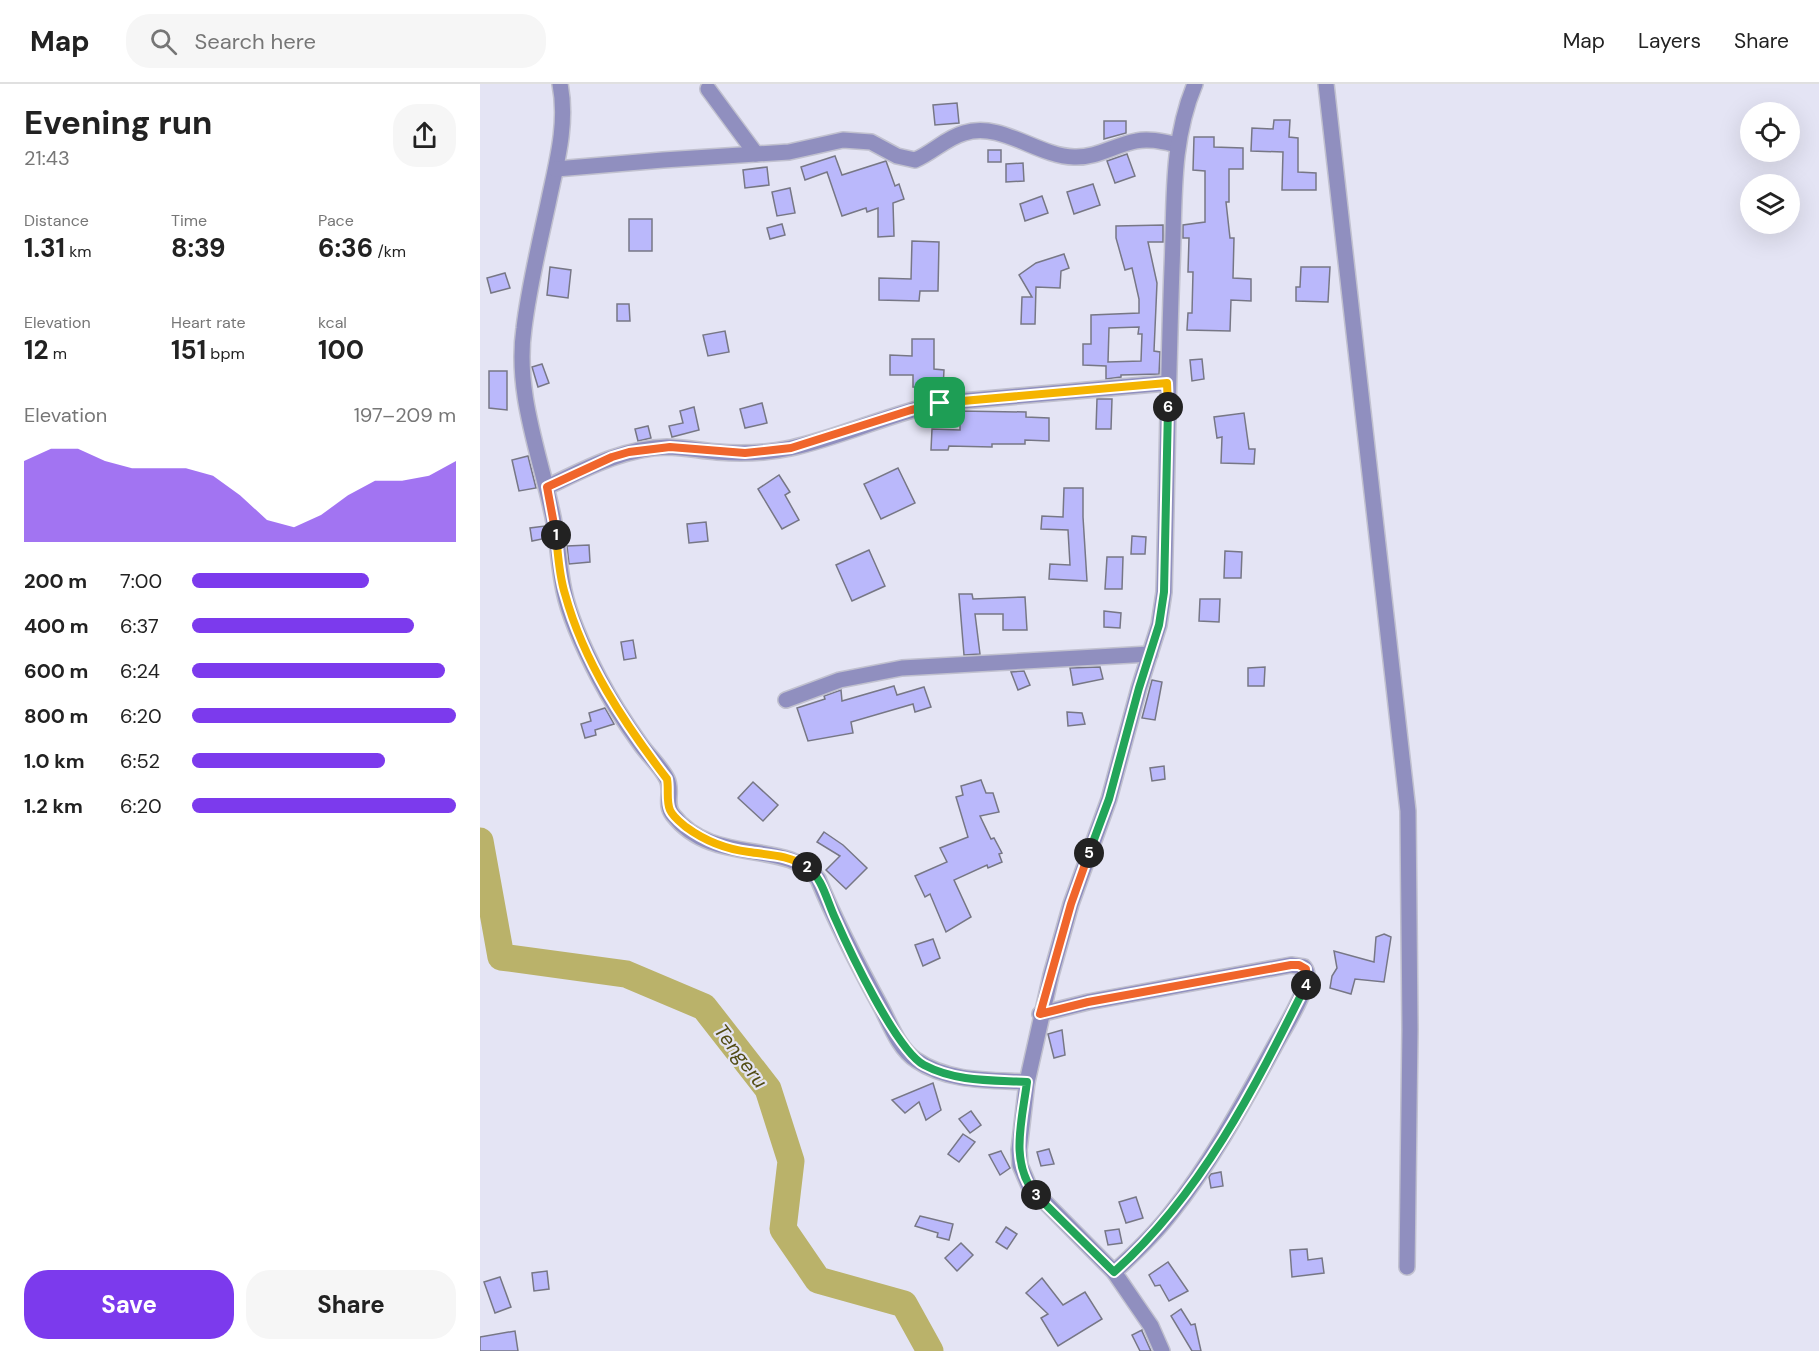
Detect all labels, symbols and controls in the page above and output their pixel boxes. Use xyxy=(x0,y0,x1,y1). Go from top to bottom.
search box xyxy=(126,14,546,68)
text: Map xyxy=(30,23,90,60)
icon: search xyxy=(147,25,180,58)
text: Search here xyxy=(195,27,316,56)
text: Map xyxy=(1563,27,1605,55)
text: Layers xyxy=(1638,27,1701,55)
text: Share xyxy=(1734,27,1789,55)
text: Evening run xyxy=(24,101,212,144)
map controls xyxy=(1740,102,1800,234)
button: locate xyxy=(1740,102,1800,162)
button: share xyxy=(393,104,456,167)
text: 21:43 xyxy=(24,145,70,171)
button: layers xyxy=(1740,174,1800,234)
text: Distance xyxy=(24,210,89,231)
text: Time xyxy=(171,210,207,231)
text: Pace xyxy=(318,210,354,231)
text: 1.31 xyxy=(24,231,65,265)
text: 8:39 xyxy=(171,231,226,265)
text: 6:36 xyxy=(318,231,373,265)
text: km xyxy=(65,241,92,262)
text: /km xyxy=(373,241,406,262)
text: Elevation xyxy=(24,312,91,333)
text: Heart rate xyxy=(171,312,246,333)
text: kcal xyxy=(318,312,347,333)
text: 12 xyxy=(24,333,48,367)
text: 151 xyxy=(171,333,206,367)
text: 100 xyxy=(318,333,364,367)
text: m xyxy=(48,343,67,364)
text: bpm xyxy=(206,343,245,364)
pin xyxy=(914,377,965,428)
icon: arrive xyxy=(923,386,956,419)
pin: 6 xyxy=(1153,392,1183,422)
text: 6 xyxy=(1163,396,1173,417)
text: Elevation xyxy=(24,402,107,428)
text: 197–209 m xyxy=(354,402,456,428)
pin: 1 xyxy=(541,520,571,550)
text: 1 xyxy=(553,524,559,545)
text: 200 m xyxy=(24,568,87,594)
text: 7:00 xyxy=(120,568,162,594)
text: 400 m xyxy=(24,613,89,639)
text: 6:37 xyxy=(120,613,159,639)
text: 600 m xyxy=(24,658,88,684)
text: 6:24 xyxy=(120,658,160,684)
text: 800 m xyxy=(24,703,88,729)
text: 6:20 xyxy=(120,703,162,729)
text: 1.0 km xyxy=(24,748,85,774)
text: 6:52 xyxy=(120,748,160,774)
text: 1.2 km xyxy=(24,793,83,819)
text: 6:20 xyxy=(120,793,162,819)
pin: 5 xyxy=(1074,838,1104,868)
text: 5 xyxy=(1084,842,1094,863)
pin: 2 xyxy=(792,852,822,882)
text: 2 xyxy=(802,856,812,877)
pin: 4 xyxy=(1291,970,1321,1000)
text: 4 xyxy=(1301,974,1311,995)
water label: Tengeru xyxy=(708,1019,774,1093)
pin: 3 xyxy=(1021,1180,1051,1210)
text: 3 xyxy=(1031,1184,1041,1205)
button: Save xyxy=(24,1270,234,1339)
button: Share xyxy=(246,1270,456,1339)

